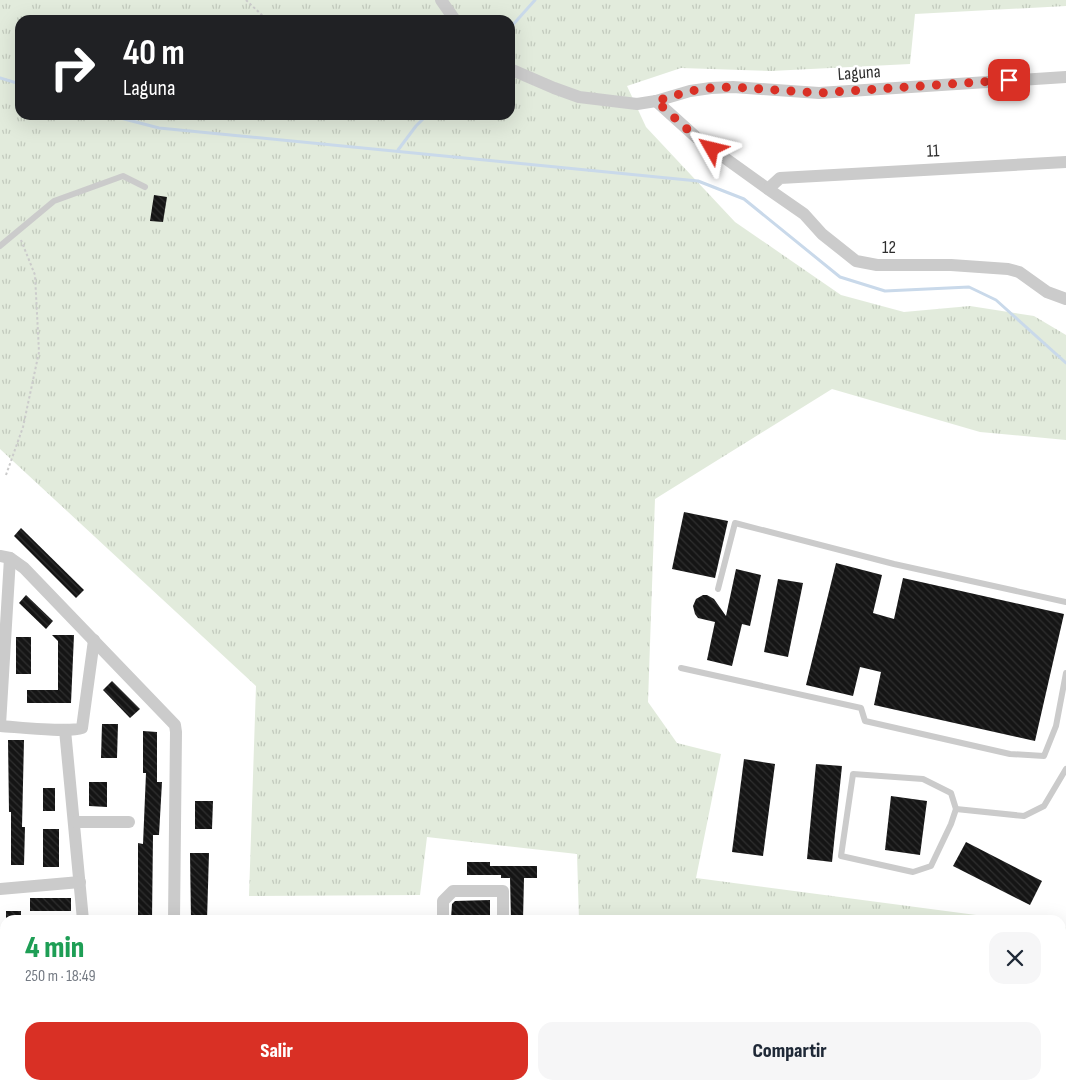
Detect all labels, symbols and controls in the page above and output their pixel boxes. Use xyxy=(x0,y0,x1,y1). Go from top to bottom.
text: 40 m xyxy=(123,32,185,75)
icon: right xyxy=(40,35,105,100)
pin xyxy=(988,59,1030,101)
street label: Laguna xyxy=(837,61,881,85)
icon: arrive xyxy=(995,66,1023,94)
text: Laguna xyxy=(123,75,175,102)
position arrow xyxy=(685,122,737,174)
street label: 11 xyxy=(926,140,941,162)
street label: 12 xyxy=(882,237,896,258)
text: 4 min xyxy=(25,930,84,966)
button: close xyxy=(989,932,1041,984)
text: 250 m · 18:49 xyxy=(25,967,96,986)
button: Salir xyxy=(25,1022,528,1080)
button: Compartir xyxy=(538,1022,1041,1080)

